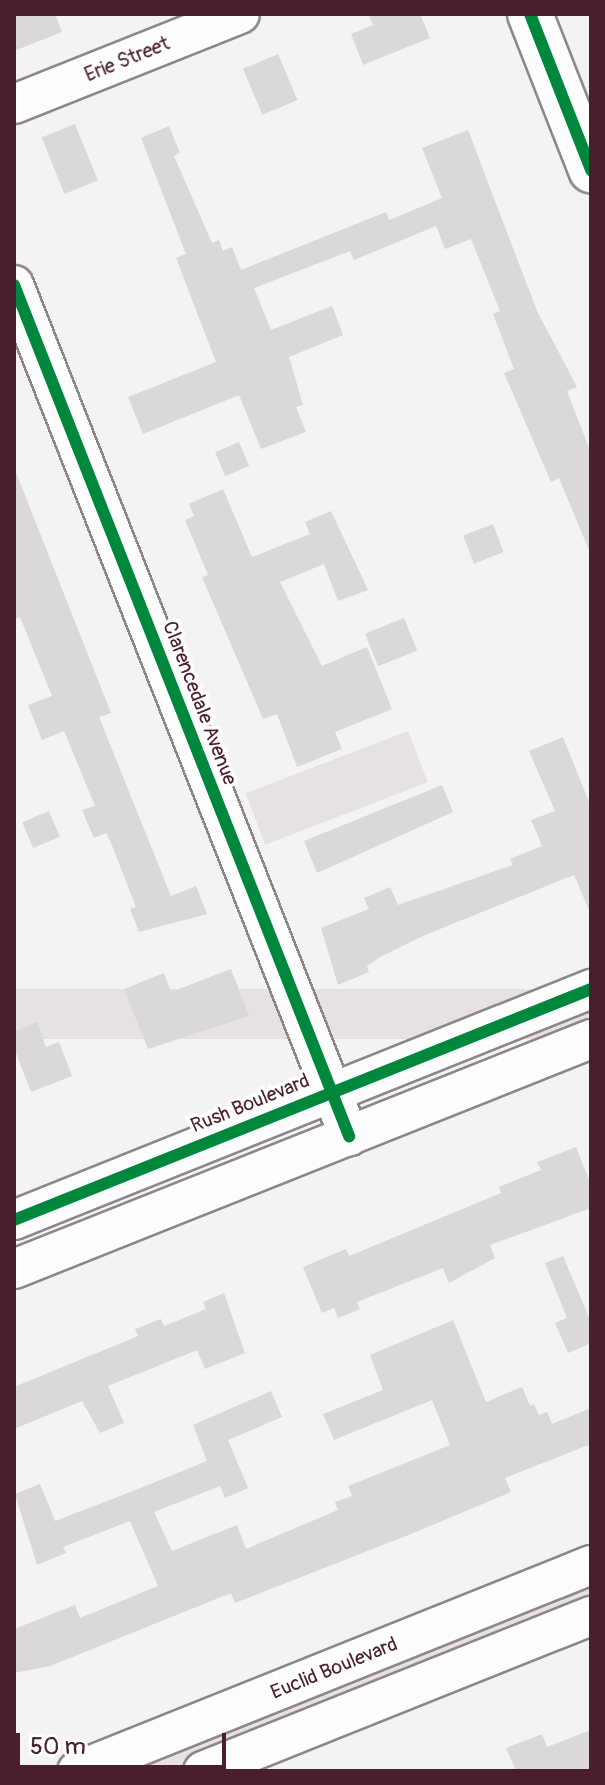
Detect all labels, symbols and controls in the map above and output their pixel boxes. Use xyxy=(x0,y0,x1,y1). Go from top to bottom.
street label: Erie Street xyxy=(81,31,173,87)
street label: Clarencedale Avenue xyxy=(158,618,242,788)
street label: Rush Boulevard xyxy=(187,1068,313,1138)
street label: Euclid Boulevard xyxy=(267,1632,401,1704)
scale bar xyxy=(20,1717,230,1767)
text: 50 m xyxy=(30,1732,86,1761)

